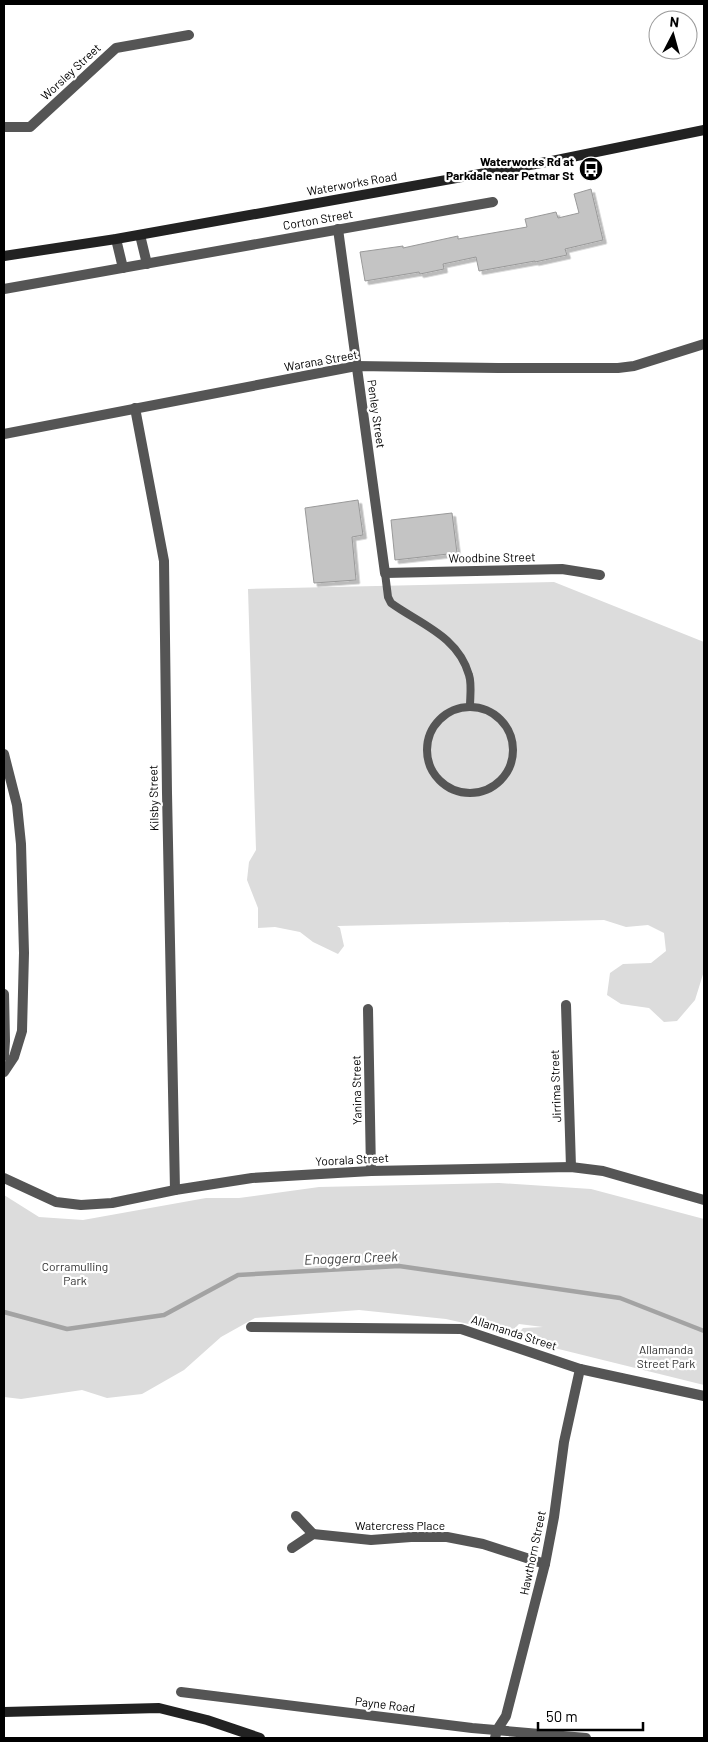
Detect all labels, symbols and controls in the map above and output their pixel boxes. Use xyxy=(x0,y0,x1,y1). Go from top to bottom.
north arrow xyxy=(648,10,698,60)
text: N xyxy=(669,13,680,31)
street label: Worsley Street xyxy=(38,40,103,102)
place label: Waterworks Rd at Parkdale near Petmar St xyxy=(446,154,574,182)
bus stop icon: Waterworks Rd at Parkdale near Petmar St xyxy=(578,156,604,182)
street label: Waterworks Road xyxy=(306,168,398,198)
street label: Corton Street xyxy=(282,206,354,232)
street label: Warana Street xyxy=(283,347,359,373)
street label: Penley Street xyxy=(365,378,389,449)
street label: Woodbine Street xyxy=(448,549,536,565)
street label: Kilsby Street xyxy=(145,765,161,831)
street label: Jirrima Street xyxy=(547,1049,563,1123)
street label: Yanina Street xyxy=(348,1055,364,1125)
street label: Yoorala Street xyxy=(315,1150,389,1168)
water label: Enoggera Creek xyxy=(304,1247,398,1268)
park label: Corramulling Park xyxy=(42,1259,108,1287)
street label: Allamanda Street xyxy=(470,1312,559,1352)
park label: Allamanda Street Park xyxy=(637,1342,695,1370)
street label: Hawthorn Street xyxy=(516,1509,548,1596)
street label: Watercress Place xyxy=(355,1518,445,1532)
street label: Payne Road xyxy=(354,1693,416,1715)
scale bar xyxy=(538,1700,643,1732)
text: 50 m xyxy=(546,1707,578,1725)

